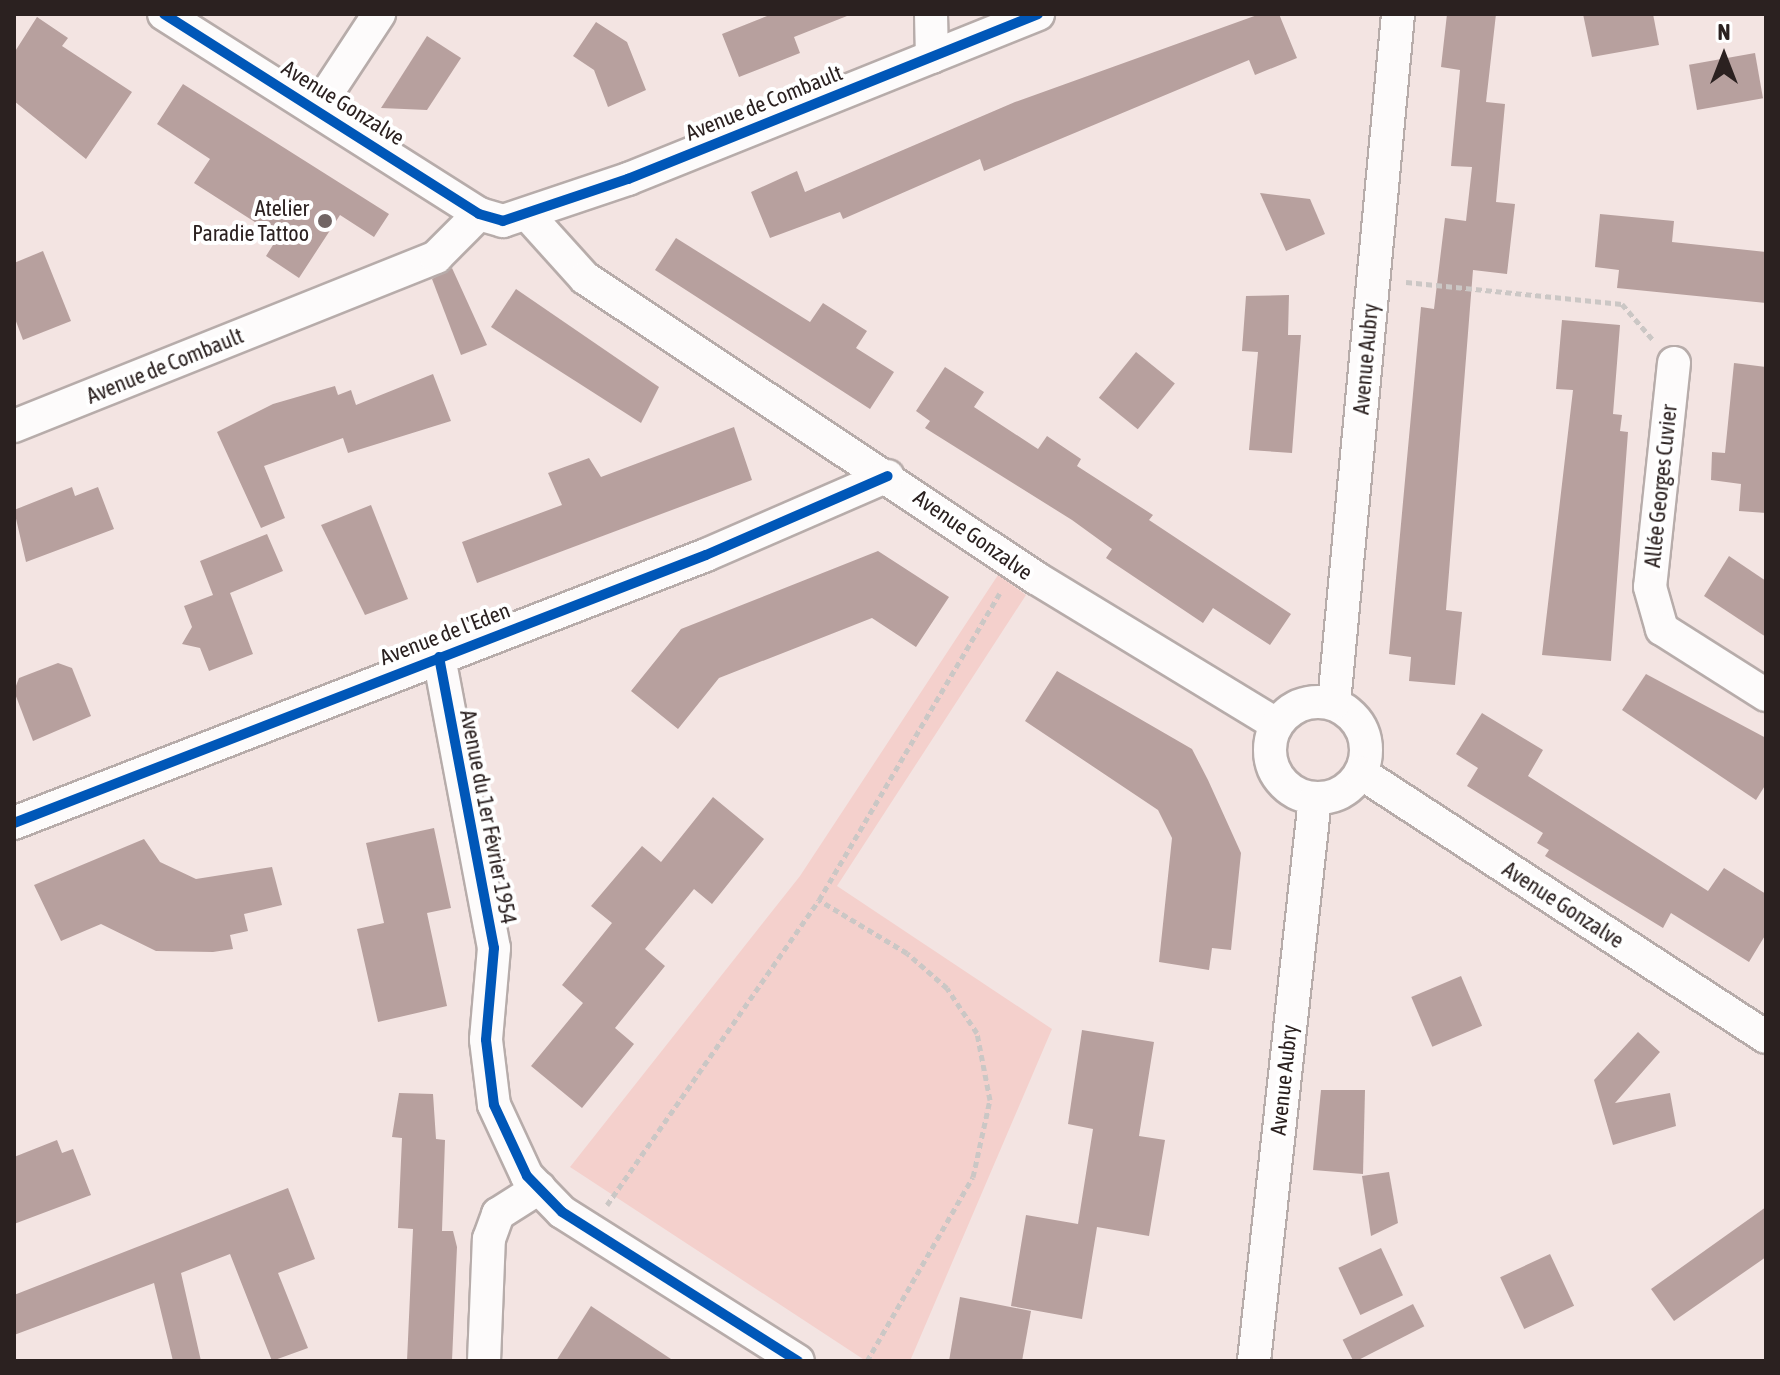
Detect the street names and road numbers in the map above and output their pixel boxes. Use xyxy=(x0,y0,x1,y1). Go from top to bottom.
street label: Avenue Gonzalve xyxy=(277,55,409,151)
street label: Avenue de Combault xyxy=(682,60,846,146)
street label: Avenue Aubry xyxy=(1348,302,1384,416)
street label: Avenue de Combault xyxy=(83,323,247,409)
street label: Allée Georges Cuvier xyxy=(1639,403,1683,569)
street label: Avenue Gonzalve xyxy=(908,484,1038,586)
street label: Avenue de l'Eden xyxy=(376,597,514,671)
street label: Avenue du 1er Février 1954 xyxy=(454,708,522,926)
street label: Avenue Gonzalve xyxy=(1497,856,1629,954)
street label: Avenue Aubry xyxy=(1265,1023,1303,1137)

